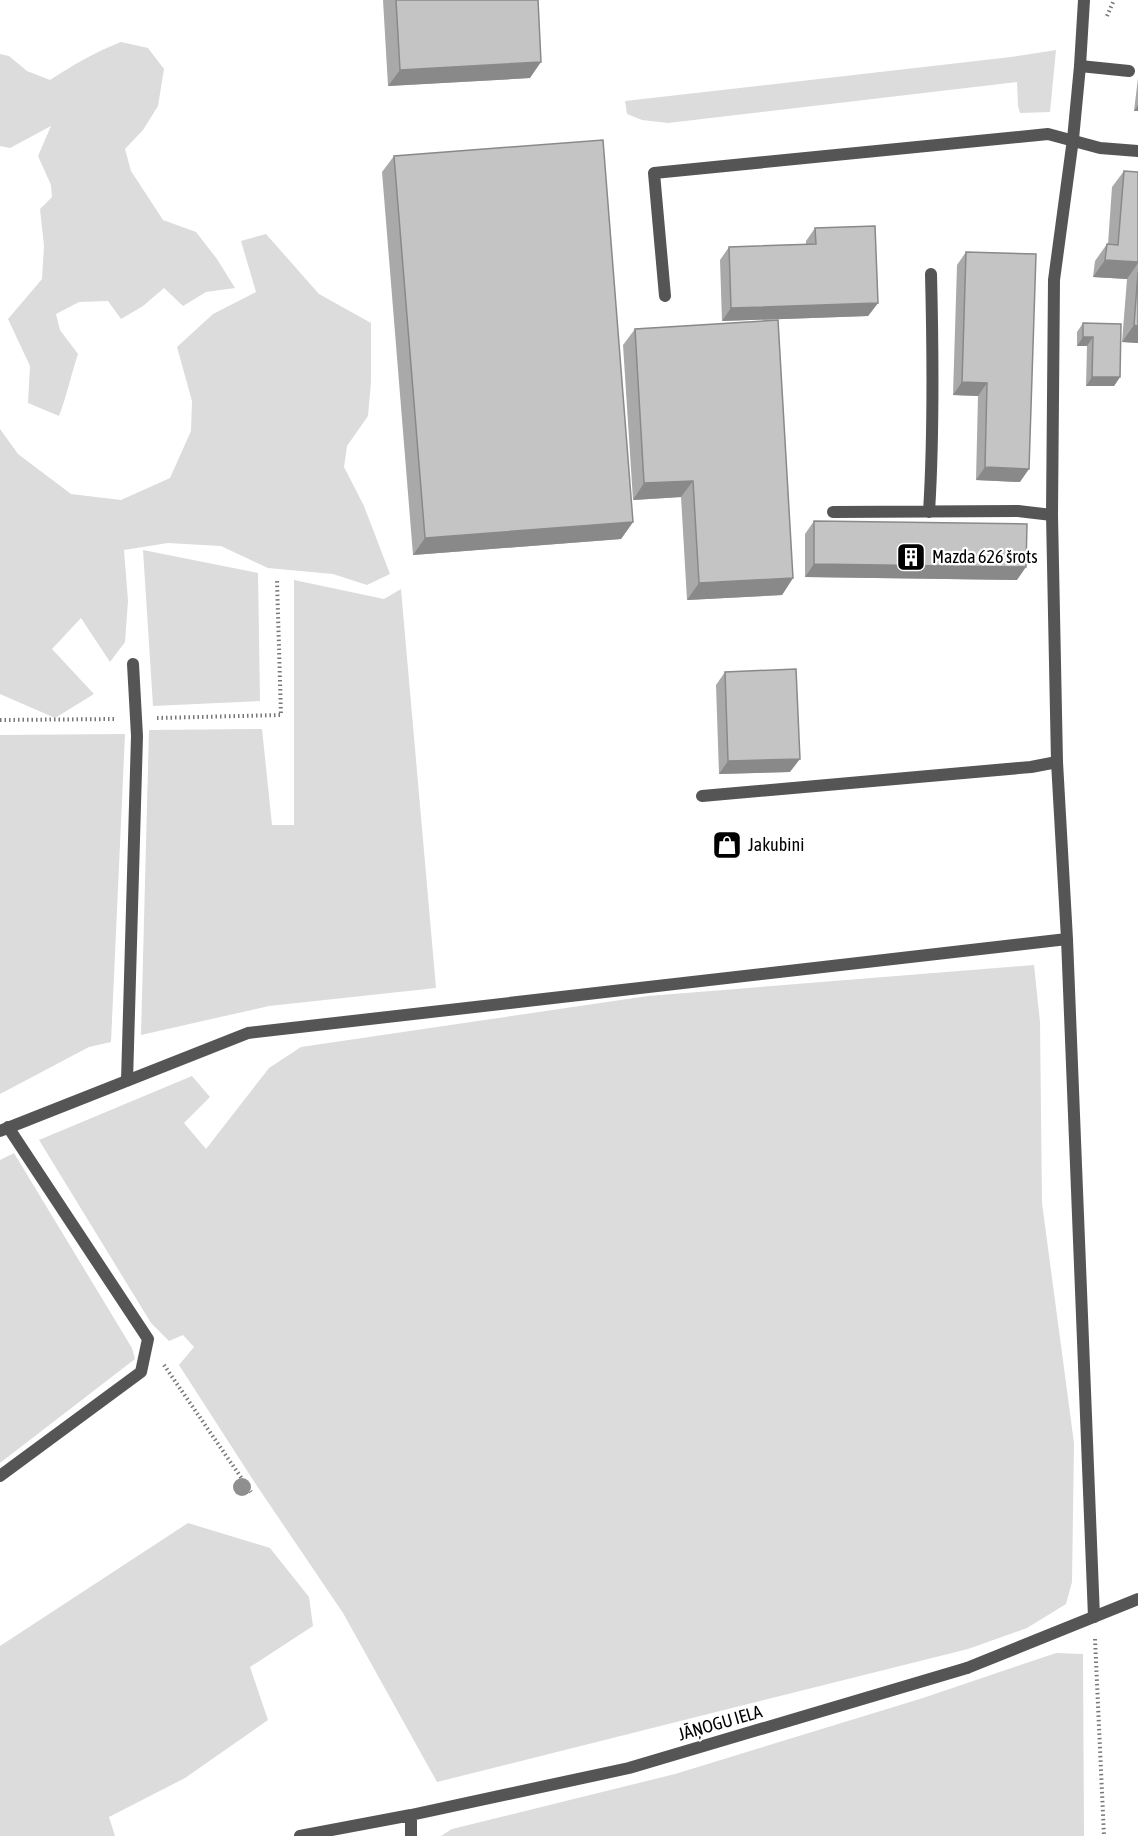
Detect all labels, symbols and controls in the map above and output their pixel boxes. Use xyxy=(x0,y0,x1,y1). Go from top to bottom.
building icon: Mazda 626 šrots xyxy=(895,541,927,573)
place label: Mazda 626 šrots xyxy=(932,546,1038,567)
shop icon: Jakubini xyxy=(711,829,743,861)
place label: Jakubini xyxy=(748,834,804,855)
street label: JĀŅOGU IELA xyxy=(675,1700,764,1745)

